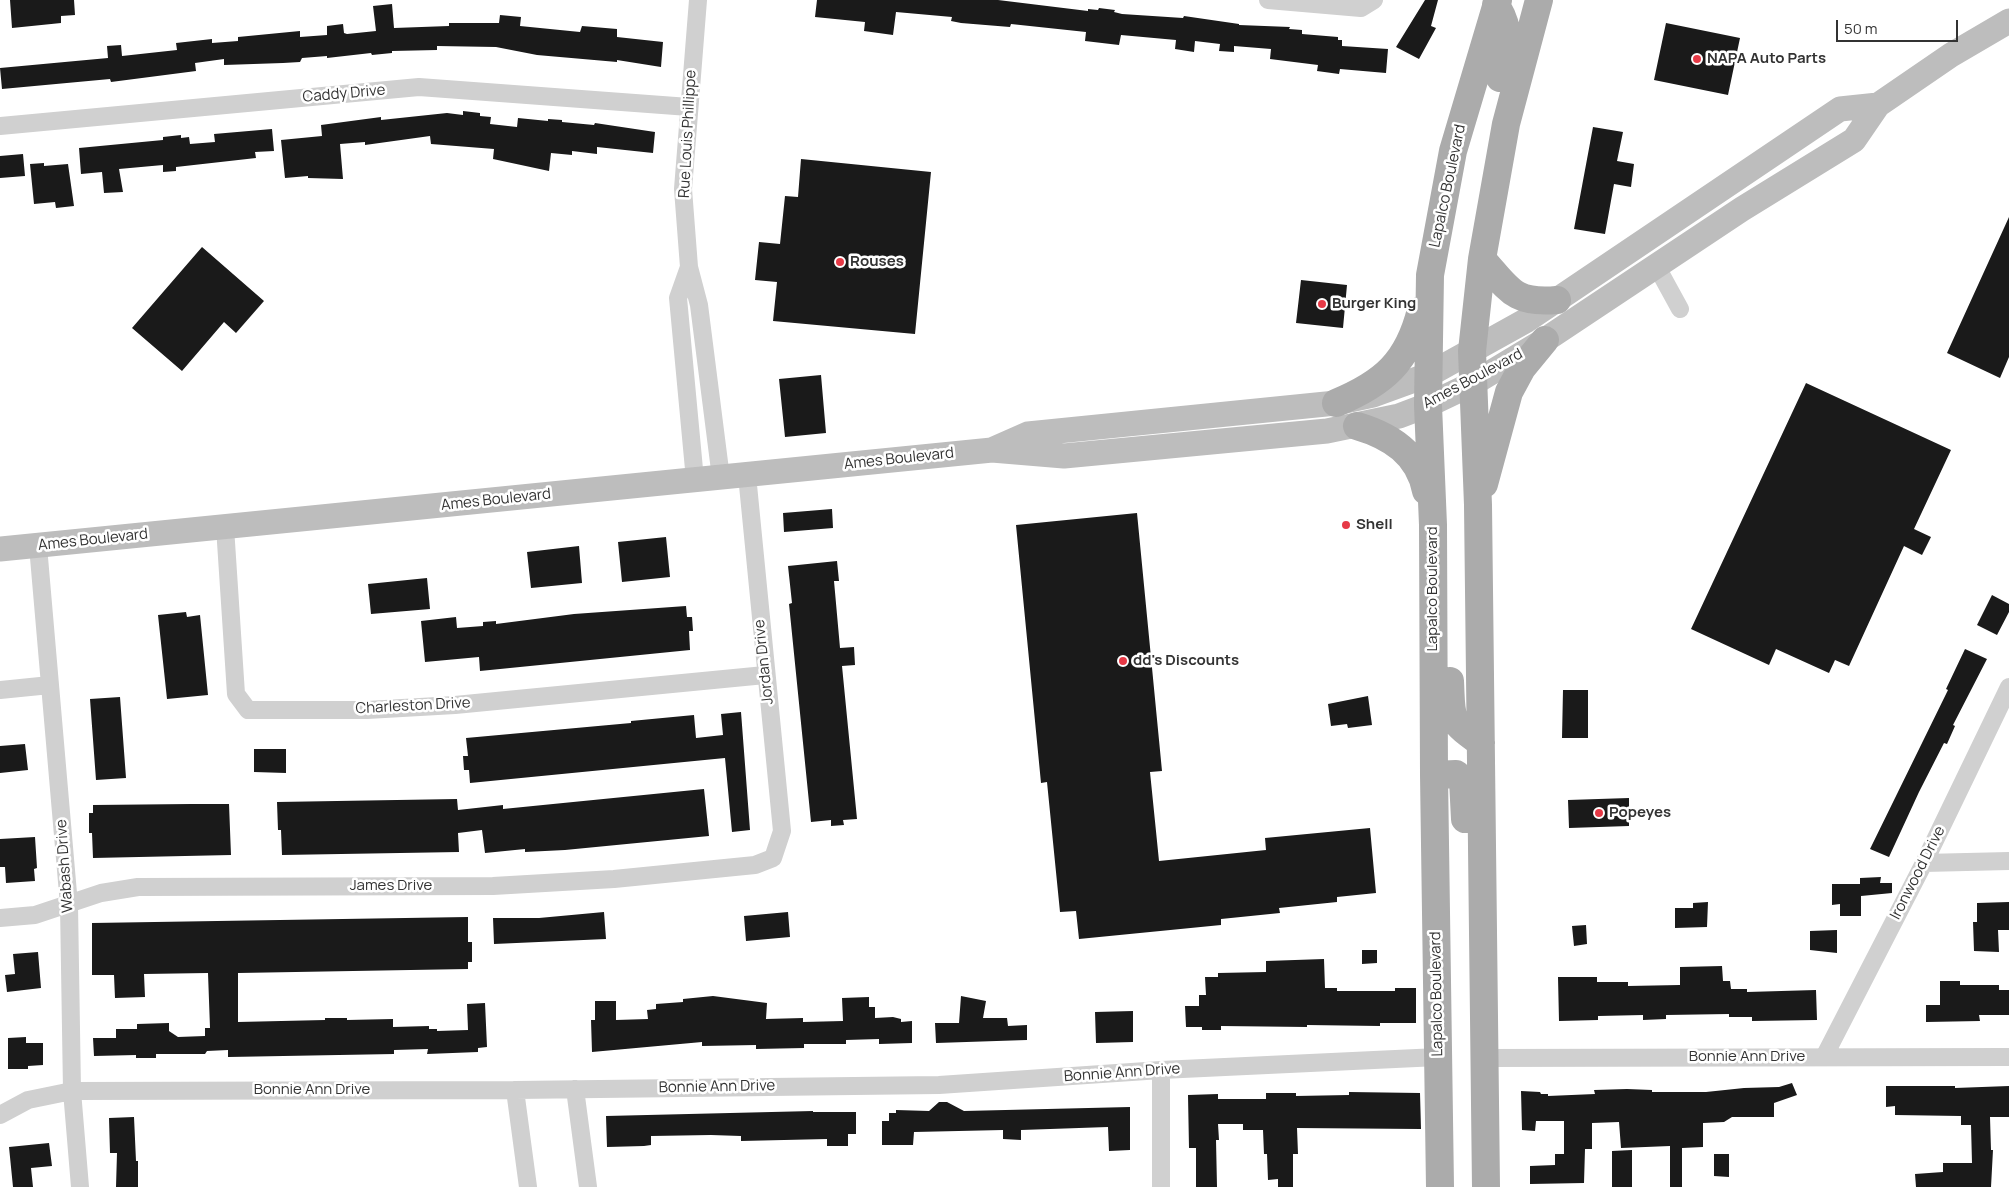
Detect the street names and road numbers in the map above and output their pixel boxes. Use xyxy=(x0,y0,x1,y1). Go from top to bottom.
street label: Rue Louis Phillippe xyxy=(676,69,700,199)
street label: Caddy Drive xyxy=(302,81,386,107)
street label: Lapalco Boulevard xyxy=(1426,123,1470,249)
street label: Ames Boulevard xyxy=(1420,345,1526,413)
street label: Ames Boulevard xyxy=(843,444,955,474)
street label: Ames Boulevard xyxy=(440,485,552,515)
street label: Ames Boulevard xyxy=(37,525,149,555)
street label: Lapalco Boulevard xyxy=(1424,526,1442,652)
street label: Jordan Drive xyxy=(751,619,777,705)
street label: Charleston Drive xyxy=(355,694,471,718)
street label: Wabash Drive xyxy=(53,819,77,913)
street label: Ironwood Drive xyxy=(1887,823,1949,923)
street label: James Drive xyxy=(350,877,432,895)
street label: Lapalco Boulevard xyxy=(1427,931,1447,1057)
street label: Bonnie Ann Drive xyxy=(1689,1048,1805,1066)
street label: Bonnie Ann Drive xyxy=(1063,1060,1181,1086)
street label: Bonnie Ann Drive xyxy=(659,1077,775,1097)
street label: Bonnie Ann Drive xyxy=(254,1081,370,1099)

